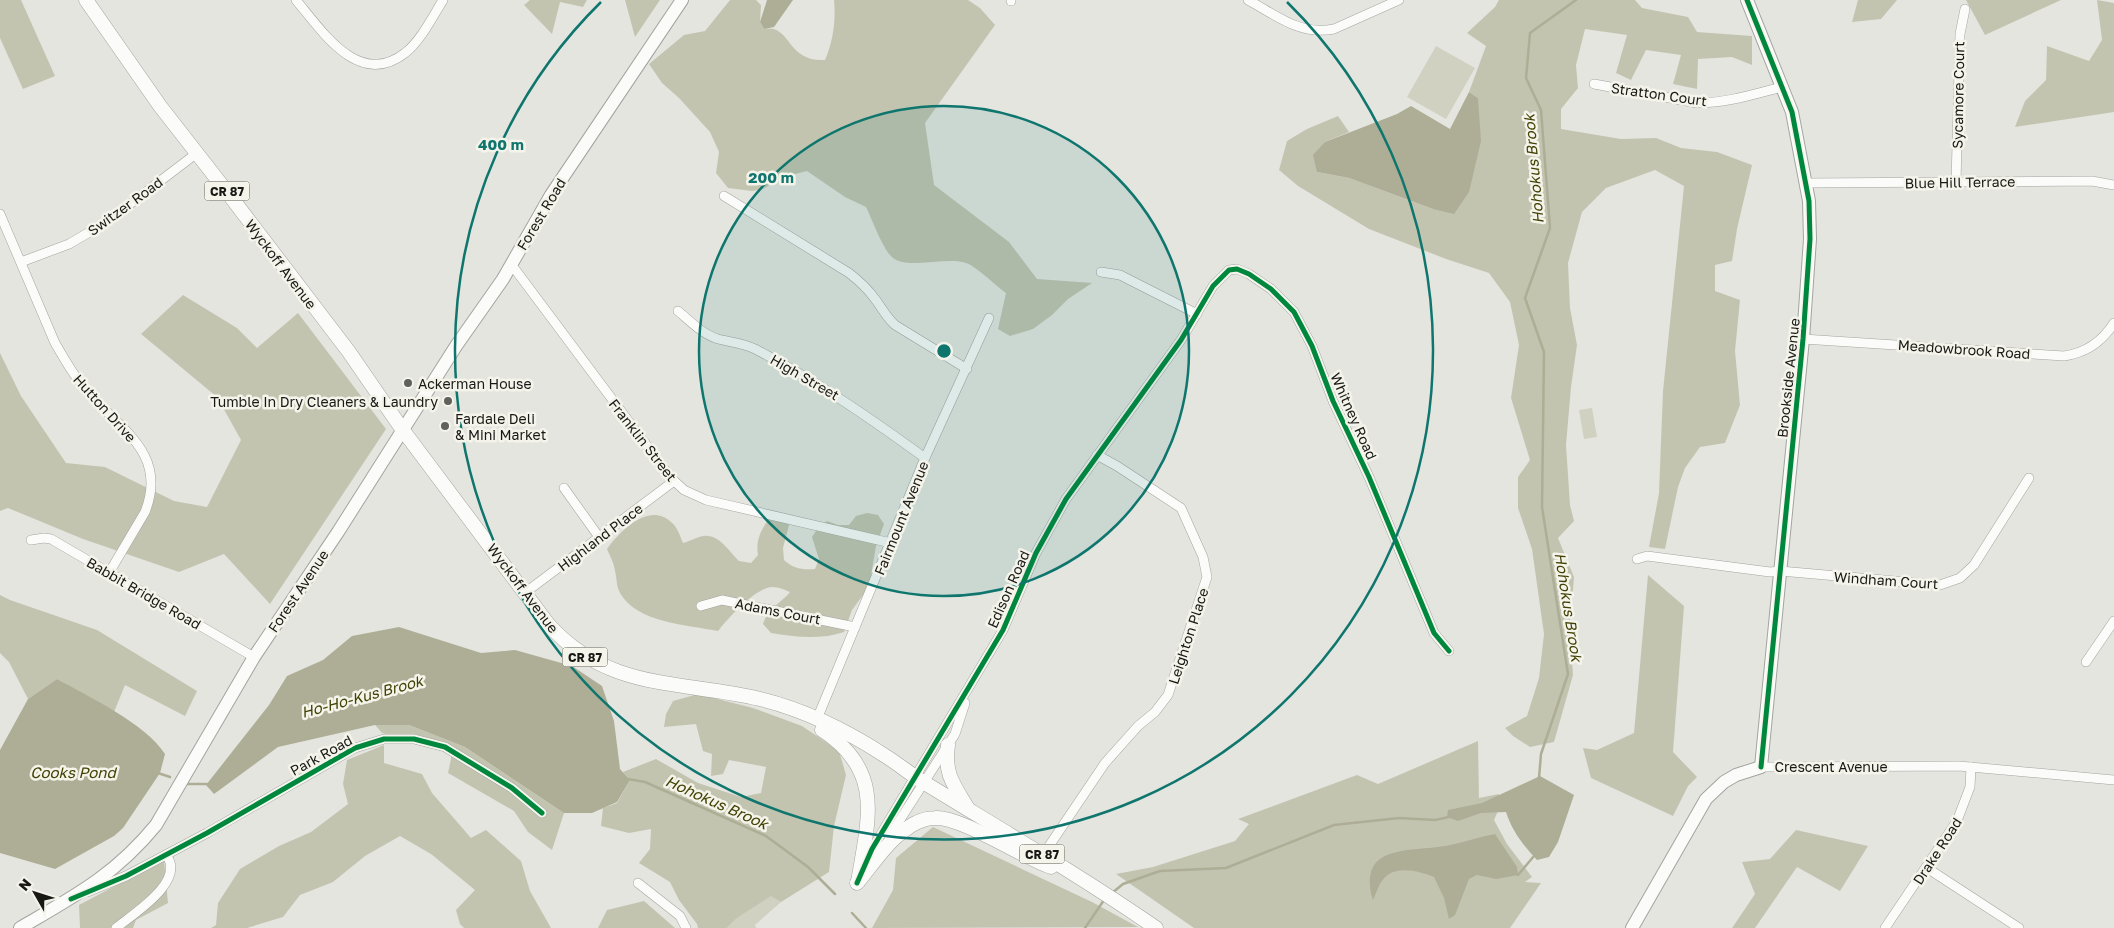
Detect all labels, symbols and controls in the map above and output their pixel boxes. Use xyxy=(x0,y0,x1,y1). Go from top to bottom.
street label: Sycamore Court xyxy=(1949,41,1967,149)
street label: Stratton Court xyxy=(1610,79,1708,109)
water label: Hohokus Brook xyxy=(1519,112,1547,225)
text: 400 m xyxy=(478,135,524,153)
text: 200 m xyxy=(748,168,794,186)
street label: Switzer Road xyxy=(84,173,166,239)
street label: Blue Hill Terrace xyxy=(1904,173,2016,191)
street label: Forest Road xyxy=(513,175,569,253)
road number: CR 87 xyxy=(204,182,250,200)
street label: Wyckoff Avenue xyxy=(242,216,320,312)
street label: Brookside Avenue xyxy=(1773,317,1803,439)
street label: Meadowbrook Road xyxy=(1897,336,2031,362)
centre of rings xyxy=(935,342,953,360)
street label: High Street xyxy=(768,350,842,404)
street label: Whitney Road xyxy=(1327,370,1381,462)
street label: Hutton Drive xyxy=(70,371,140,445)
place label: Ackerman House xyxy=(418,375,532,392)
marker: Ackerman House xyxy=(402,377,414,389)
place label: Tumble In Dry Cleaners & Laundry xyxy=(210,393,438,410)
marker: Tumble In Dry Cleaners & Laundry xyxy=(442,395,454,407)
street label: Franklin Street xyxy=(606,395,680,485)
place label: Fardale Deli & Mini Market xyxy=(455,410,546,443)
marker: Fardale Deli & Mini Market xyxy=(439,420,451,432)
street label: Fairmount Avenue xyxy=(870,459,932,577)
street label: Highland Place xyxy=(554,500,646,574)
street label: Wyckoff Avenue xyxy=(484,540,562,636)
street label: Forest Avenue xyxy=(264,546,332,636)
street label: Edison Road xyxy=(983,548,1033,630)
water label: Hohokus Brook xyxy=(1551,551,1587,664)
street label: Babbit Bridge Road xyxy=(84,553,204,633)
street label: Windham Court xyxy=(1833,568,1939,592)
street label: Leighton Place xyxy=(1164,586,1212,686)
street label: Adams Court xyxy=(734,594,822,628)
road number: CR 87 xyxy=(562,648,608,666)
water label: Ho-Ho-Kus Brook xyxy=(299,671,426,721)
street label: Park Road xyxy=(287,731,355,779)
street label: Crescent Avenue xyxy=(1774,758,1888,775)
water label: Cooks Pond xyxy=(30,763,118,781)
water label: Hohokus Brook xyxy=(663,771,772,833)
street label: Drake Road xyxy=(1909,814,1965,888)
road number: CR 87 xyxy=(1020,844,1064,864)
north arrow xyxy=(10,868,60,918)
text: N xyxy=(15,875,34,894)

